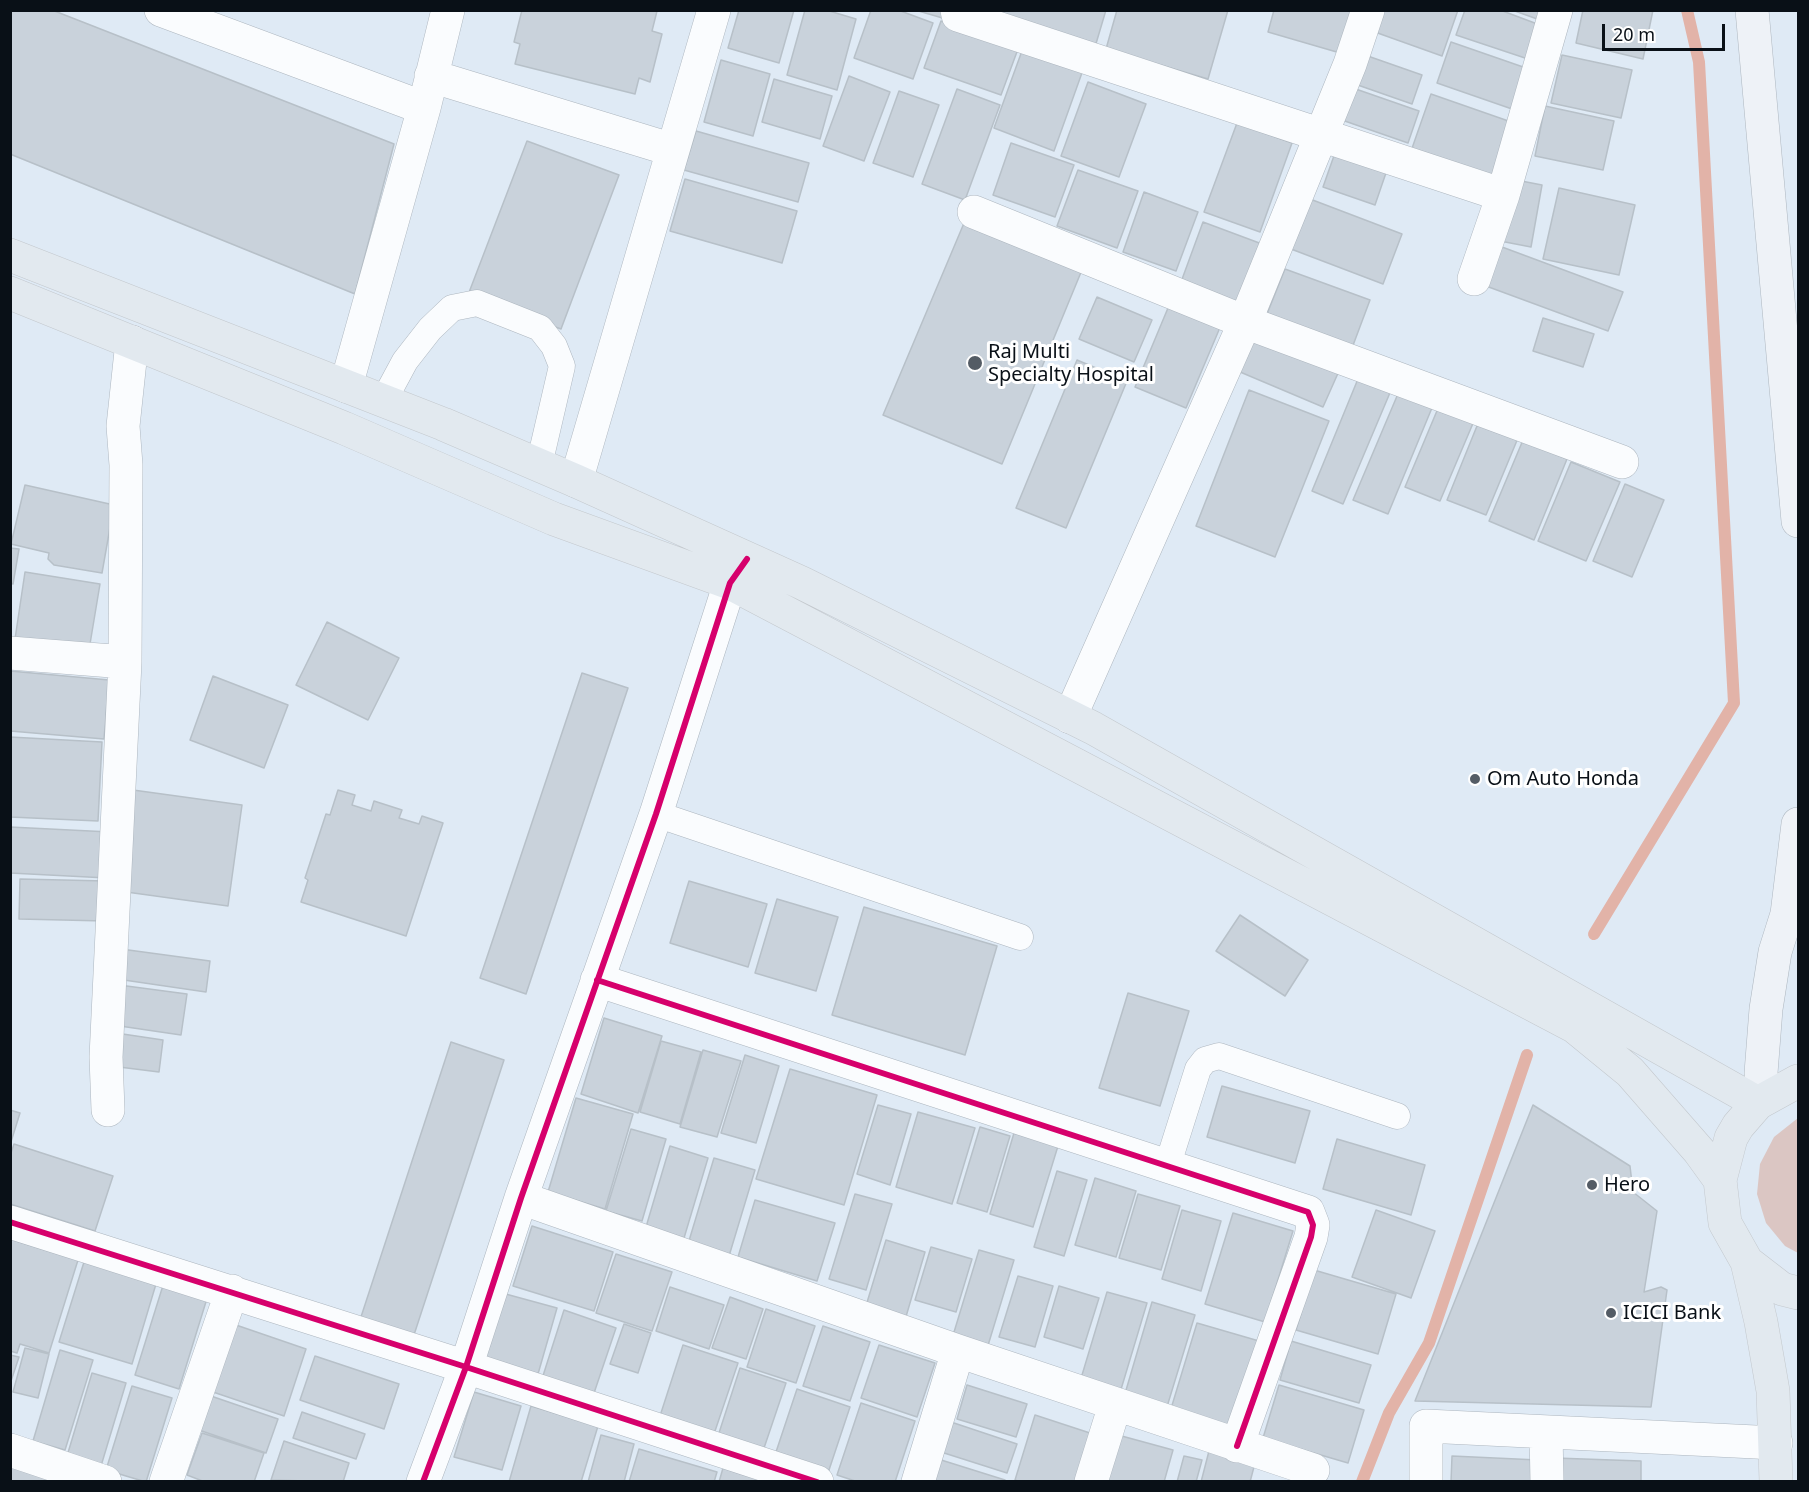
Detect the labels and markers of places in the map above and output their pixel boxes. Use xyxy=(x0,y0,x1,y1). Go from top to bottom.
place label: Raj Multi Specialty Hospital xyxy=(988,340,1154,387)
marker: Raj Multi Specialty Hospital xyxy=(966,354,984,372)
place label: Om Auto Honda xyxy=(1487,767,1639,791)
marker: Om Auto Honda xyxy=(1468,772,1482,786)
place label: Hero xyxy=(1604,1173,1650,1197)
marker: Hero xyxy=(1585,1178,1599,1192)
place label: ICICI Bank xyxy=(1623,1301,1721,1325)
marker: ICICI Bank xyxy=(1604,1306,1618,1320)

